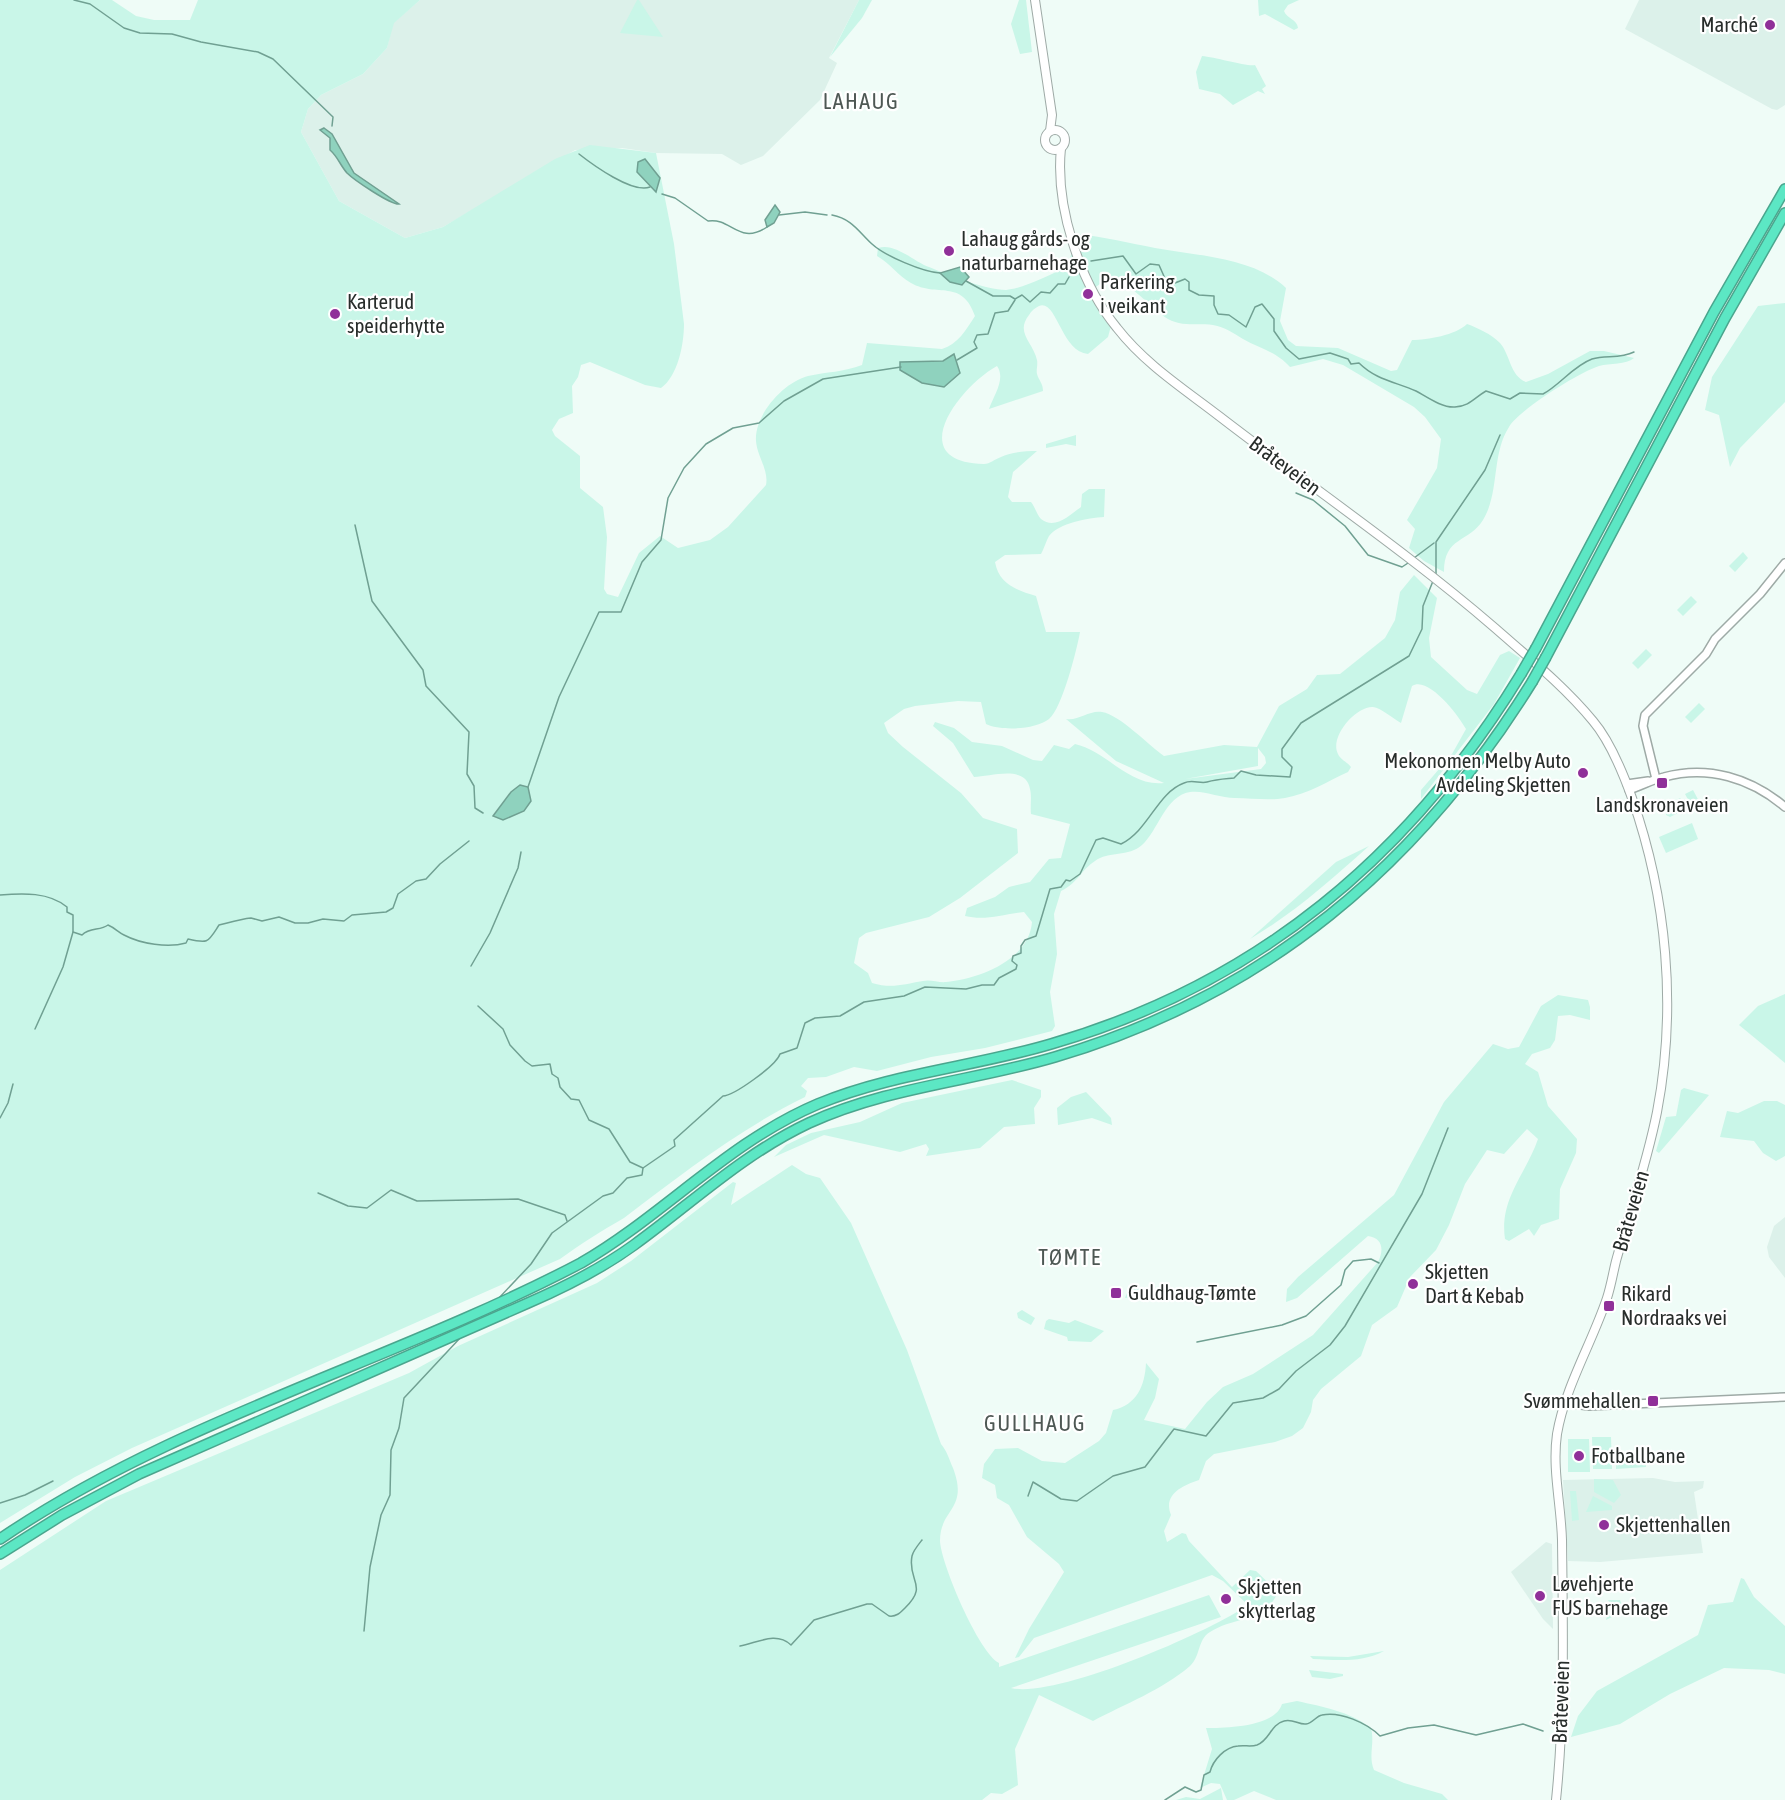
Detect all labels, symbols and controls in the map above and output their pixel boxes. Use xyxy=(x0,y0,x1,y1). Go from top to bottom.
place label: Marché xyxy=(1700,12,1758,36)
marker: Marché xyxy=(1763,18,1777,32)
district label: LAHAUG xyxy=(823,88,899,114)
place label: Lahaug gårds- og naturbarnehage xyxy=(961,226,1090,274)
marker: Lahaug gårds- og naturbarnehage xyxy=(942,244,956,258)
place label: Parkering i veikant xyxy=(1100,269,1174,317)
marker: Parkering i veikant xyxy=(1081,287,1095,301)
place label: Karterud speiderhytte xyxy=(347,289,445,337)
marker: Karterud speiderhytte xyxy=(328,307,342,321)
street label: Bråteveien xyxy=(1245,431,1326,500)
place label: Mekonomen Melby Auto Avdeling Skjetten xyxy=(1384,748,1571,796)
marker: Mekonomen Melby Auto Avdeling Skjetten xyxy=(1576,766,1590,780)
marker: Landskronaveien xyxy=(1655,776,1669,790)
place label: Landskronaveien xyxy=(1595,792,1729,816)
street label: Bråteveien xyxy=(1607,1167,1653,1254)
district label: TØMTE xyxy=(1038,1244,1102,1270)
place label: Skjetten Dart & Kebab xyxy=(1425,1259,1524,1307)
marker: Skjetten Dart & Kebab xyxy=(1406,1277,1420,1291)
place label: Guldhaug-Tømte xyxy=(1128,1280,1256,1304)
place label: Rikard Nordraaks vei xyxy=(1621,1281,1727,1329)
marker: Guldhaug-Tømte xyxy=(1109,1286,1123,1300)
marker: Rikard Nordraaks vei xyxy=(1602,1299,1616,1313)
place label: Svømmehallen xyxy=(1524,1388,1641,1412)
marker: Svømmehallen xyxy=(1646,1394,1660,1408)
district label: GULLHAUG xyxy=(984,1410,1086,1436)
place label: Fotballbane xyxy=(1591,1443,1685,1467)
marker: Fotballbane xyxy=(1572,1449,1586,1463)
place label: Skjettenhallen xyxy=(1616,1512,1731,1536)
marker: Skjettenhallen xyxy=(1597,1518,1611,1532)
place label: Løvehjerte FUS barnehage xyxy=(1552,1571,1668,1619)
place label: Skjetten skytterlag xyxy=(1238,1574,1315,1622)
marker: Løvehjerte FUS barnehage xyxy=(1533,1589,1547,1603)
marker: Skjetten skytterlag xyxy=(1219,1592,1233,1606)
street label: Bråteveien xyxy=(1547,1660,1573,1744)

